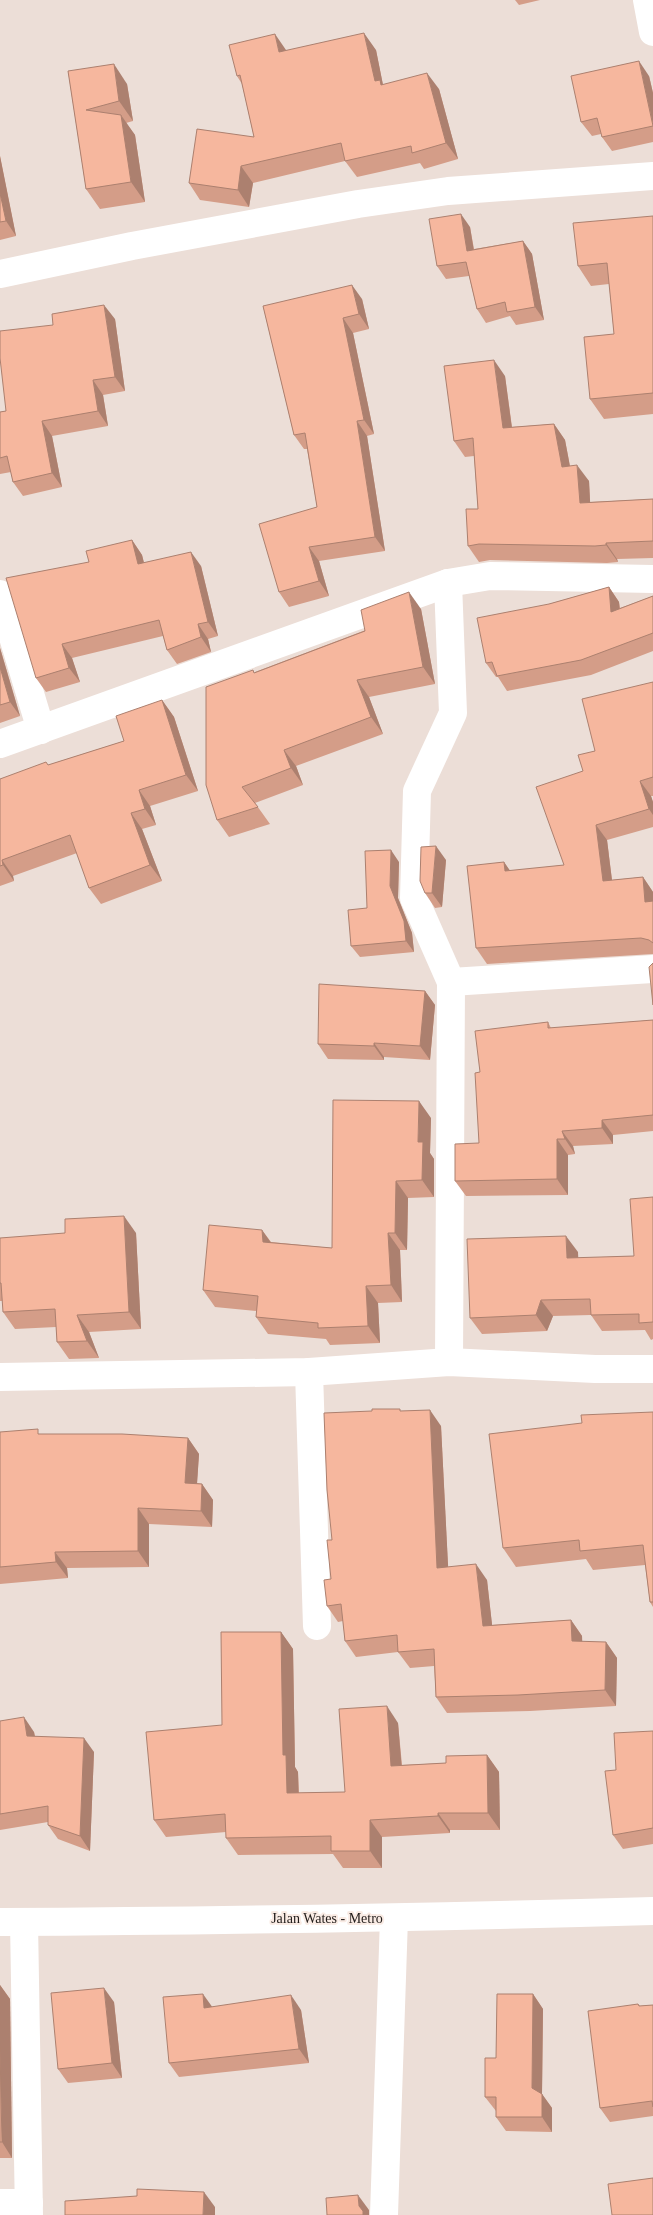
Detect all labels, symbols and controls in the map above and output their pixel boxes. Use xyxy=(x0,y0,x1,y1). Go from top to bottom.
street label: Jalan Wates - Metro xyxy=(271,1911,383,1926)

